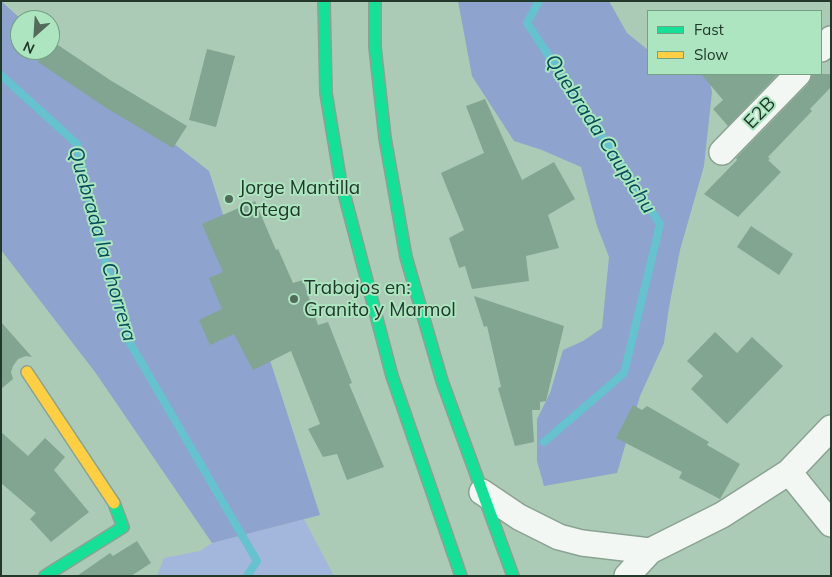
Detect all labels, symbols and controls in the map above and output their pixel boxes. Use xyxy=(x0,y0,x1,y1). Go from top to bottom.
north arrow xyxy=(10,10,60,60)
legend xyxy=(647,10,822,75)
text: Fast xyxy=(694,20,724,39)
text: N xyxy=(20,37,38,58)
text: Slow xyxy=(694,45,728,64)
water label: Quebrada Caupichu xyxy=(540,50,660,218)
street label: E2B xyxy=(739,92,781,134)
water label: Quebrada la Chorrera xyxy=(63,144,141,344)
place label: Jorge Mantilla Ortega xyxy=(239,177,360,221)
marker: Jorge Mantilla Ortega xyxy=(223,193,235,205)
place label: Trabajos en: Granito y Marmol xyxy=(304,277,456,321)
marker: Trabajos en: Granito y Marmol xyxy=(288,293,300,305)

